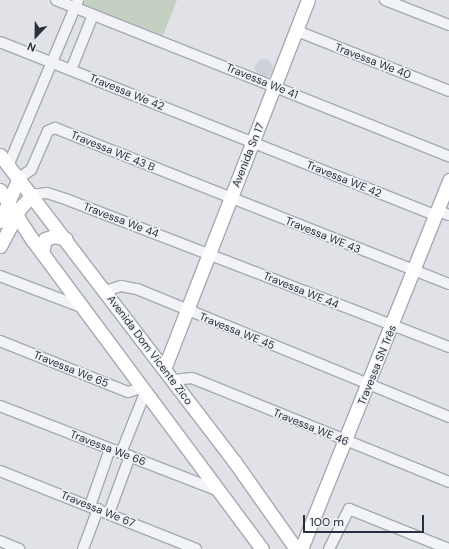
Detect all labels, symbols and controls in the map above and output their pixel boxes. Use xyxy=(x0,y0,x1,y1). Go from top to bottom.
north arrow xyxy=(16,16,56,56)
text: N xyxy=(25,39,38,55)
street label: Travessa We 40 xyxy=(333,40,413,82)
street label: Travessa We 41 xyxy=(224,61,300,101)
street label: Travessa We 42 xyxy=(88,71,166,113)
street label: Avenida Sn 17 xyxy=(229,121,267,189)
street label: Travessa WE 43 B xyxy=(69,128,157,174)
street label: Travessa WE 42 xyxy=(304,158,384,200)
street label: Travessa We 44 xyxy=(81,200,161,240)
street label: Travessa WE 43 xyxy=(283,214,363,256)
street label: Travessa WE 44 xyxy=(261,269,341,311)
street label: Avenida Dom Vicente Zico xyxy=(105,293,195,407)
street label: Travessa WE 45 xyxy=(197,310,277,352)
street label: Travessa SN Três xyxy=(355,323,399,407)
street label: Travessa We 65 xyxy=(32,348,110,390)
street label: Travessa WE 46 xyxy=(271,406,351,448)
street label: Travessa We 66 xyxy=(68,427,148,469)
street label: Travessa We 67 xyxy=(59,488,137,530)
scale bar xyxy=(305,507,426,533)
text: 100 m xyxy=(310,514,344,530)

